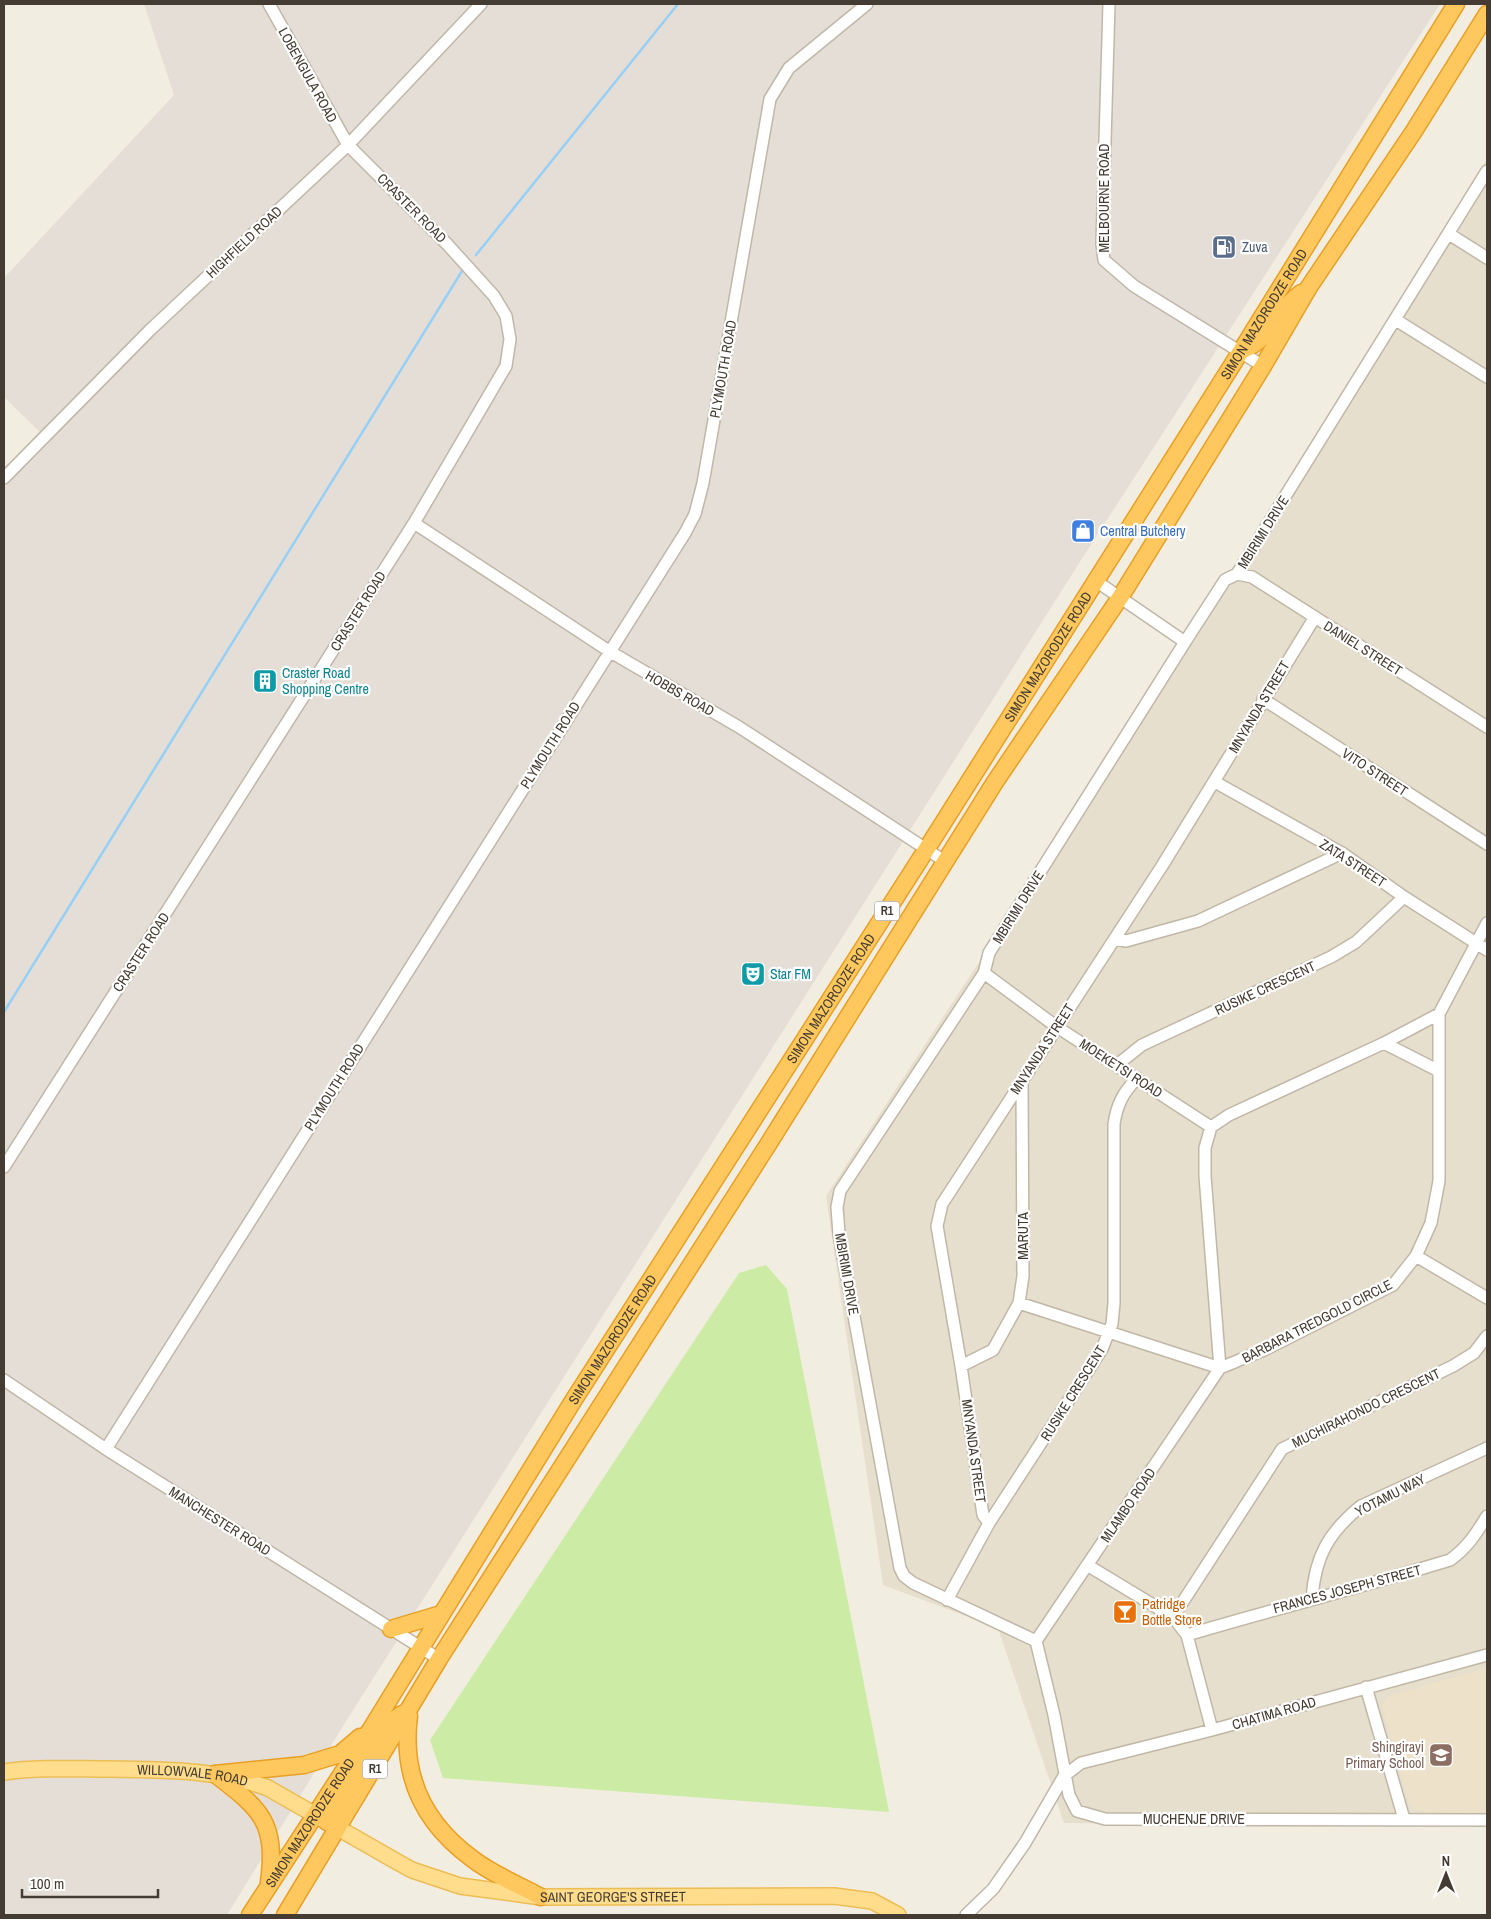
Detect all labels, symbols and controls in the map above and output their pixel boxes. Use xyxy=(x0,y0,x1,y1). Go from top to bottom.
street label: LOBENGULA ROAD xyxy=(274,24,342,126)
street label: MELBOURNE ROAD xyxy=(1095,143,1113,253)
street label: CRASTER ROAD xyxy=(373,169,451,247)
street label: HIGHFIELD ROAD xyxy=(202,202,286,282)
fuel station icon: Zuva xyxy=(1211,234,1237,260)
place label: Zuva xyxy=(1242,238,1268,256)
street label: SIMON MAZORODZE ROAD xyxy=(1216,245,1311,383)
street label: PLYMOUTH ROAD xyxy=(706,319,740,419)
street label: MBIRIMI DRIVE xyxy=(1233,492,1293,572)
shop icon: Central Butchery xyxy=(1070,518,1096,544)
place label: Central Butchery xyxy=(1100,522,1186,540)
street label: CRASTER ROAD xyxy=(326,568,390,654)
street label: SIMON MAZORODZE ROAD xyxy=(1000,588,1096,725)
street label: DANIEL STREET xyxy=(1320,617,1406,679)
street label: MNYANDA STREET xyxy=(1224,658,1294,756)
place label: Craster Road Shopping Centre xyxy=(282,664,369,698)
street label: HOBBS ROAD xyxy=(642,666,718,720)
building icon: Craster Road Shopping Centre xyxy=(252,668,278,694)
street label: PLYMOUTH ROAD xyxy=(516,698,584,792)
street label: VITO STREET xyxy=(1339,744,1411,800)
street label: ZATA STREET xyxy=(1316,835,1390,891)
street label: MBIRIMI DRIVE xyxy=(988,867,1048,947)
road number: R1 xyxy=(874,901,900,920)
street label: CRASTER ROAD xyxy=(109,909,173,995)
street label: SIMON MAZORODZE ROAD xyxy=(783,930,879,1067)
street label: RUSIKE CRESCENT xyxy=(1212,957,1318,1019)
theatre icon: Star FM xyxy=(740,961,766,987)
place label: Star FM xyxy=(770,965,811,983)
street label: MNYANDA STREET xyxy=(1006,1000,1078,1098)
street label: MOEKETSI ROAD xyxy=(1076,1034,1166,1102)
street label: PLYMOUTH ROAD xyxy=(300,1040,368,1134)
street label: MARUTA xyxy=(1014,1212,1032,1260)
street label: MBIRIMI DRIVE xyxy=(831,1232,863,1316)
street label: SIMON MAZORODZE ROAD xyxy=(564,1271,661,1408)
street label: BARBARA TREDGOLD CIRCLE xyxy=(1239,1275,1395,1367)
street label: RUSIKE CRESCENT xyxy=(1036,1342,1110,1444)
street label: MUCHIRAHONDO CRESCENT xyxy=(1289,1364,1443,1452)
street label: MNYANDA STREET xyxy=(958,1398,990,1504)
street label: MLAMBO ROAD xyxy=(1096,1464,1160,1546)
street label: YOTAMU WAY xyxy=(1352,1469,1428,1520)
street label: MANCHESTER ROAD xyxy=(166,1482,274,1560)
street label: FRANCES JOSEPH STREET xyxy=(1271,1561,1423,1617)
place label: Patridge Bottle Store xyxy=(1142,1595,1202,1629)
bar icon: Patridge Bottle Store xyxy=(1112,1599,1138,1625)
street label: CHATIMA ROAD xyxy=(1230,1692,1318,1734)
place label: Shingirayi Primary School xyxy=(1346,1738,1424,1772)
school or university icon: Shingirayi Primary School xyxy=(1428,1742,1454,1768)
street label: SIMON MAZORODZE ROAD xyxy=(261,1755,359,1891)
street label: WILLOWVALE ROAD xyxy=(137,1760,250,1790)
road number: R1 xyxy=(362,1760,388,1778)
street label: MUCHENJE DRIVE xyxy=(1143,1810,1245,1828)
north arrow xyxy=(1421,1849,1471,1899)
text: N xyxy=(1442,1852,1450,1870)
scale bar xyxy=(22,1866,159,1898)
text: 100 m xyxy=(30,1873,64,1894)
street label: SAINT GEORGE'S STREET xyxy=(540,1888,686,1906)

